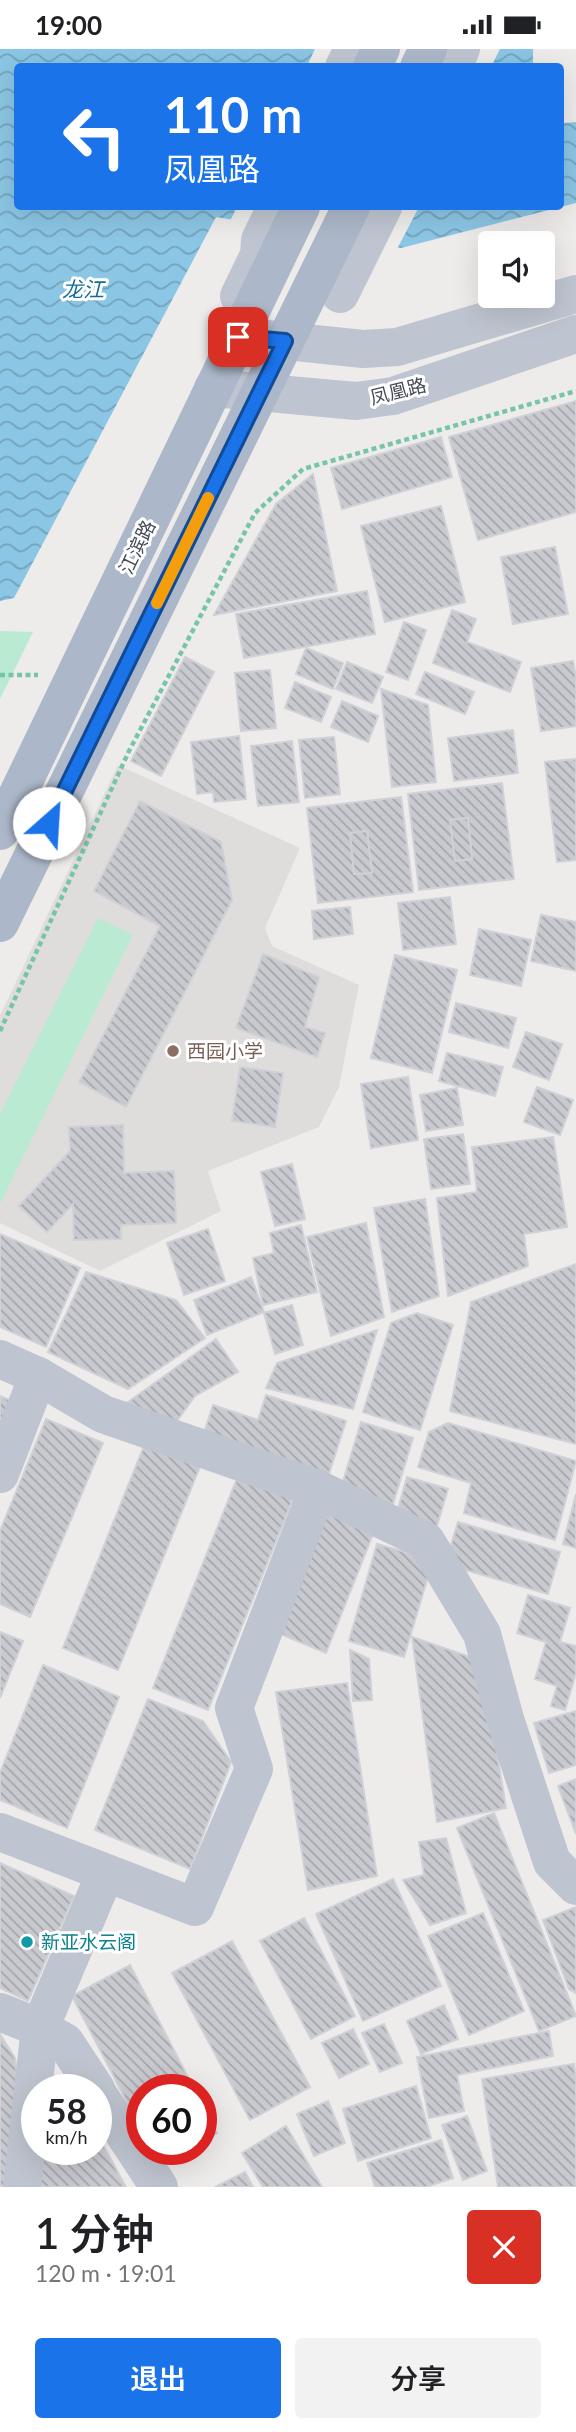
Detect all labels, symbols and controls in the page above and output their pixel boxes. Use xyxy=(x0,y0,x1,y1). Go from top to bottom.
text: 19:00 xyxy=(35,9,102,41)
text: 110 m xyxy=(164,85,302,143)
icon: left xyxy=(49,91,140,182)
text: 凤凰路 xyxy=(164,149,260,188)
map controls xyxy=(478,231,555,308)
button: sound xyxy=(478,231,555,308)
water label: 龙江 xyxy=(62,276,106,301)
pin xyxy=(208,307,268,367)
icon: arrive xyxy=(219,318,257,356)
street label: 凤凰路 xyxy=(367,372,428,409)
street label: 江滨路 xyxy=(114,516,159,577)
position arrow xyxy=(12,786,86,860)
place label: 西园小学 xyxy=(187,1039,263,1062)
marker: 西园小学 xyxy=(165,1043,181,1059)
place label: 新亚水云阁 xyxy=(41,1930,136,1953)
marker: 新亚水云阁 xyxy=(19,1934,35,1950)
speed limit sign: 60 xyxy=(126,2074,217,2165)
text: 58 xyxy=(46,2089,87,2131)
text: km/h xyxy=(45,2126,88,2148)
text: 1 分钟 xyxy=(35,2208,154,2258)
button: close xyxy=(467,2210,541,2284)
text: 120 m · 19:01 xyxy=(35,2259,177,2287)
button: 退出 xyxy=(35,2338,281,2418)
button: 分享 xyxy=(295,2338,541,2418)

